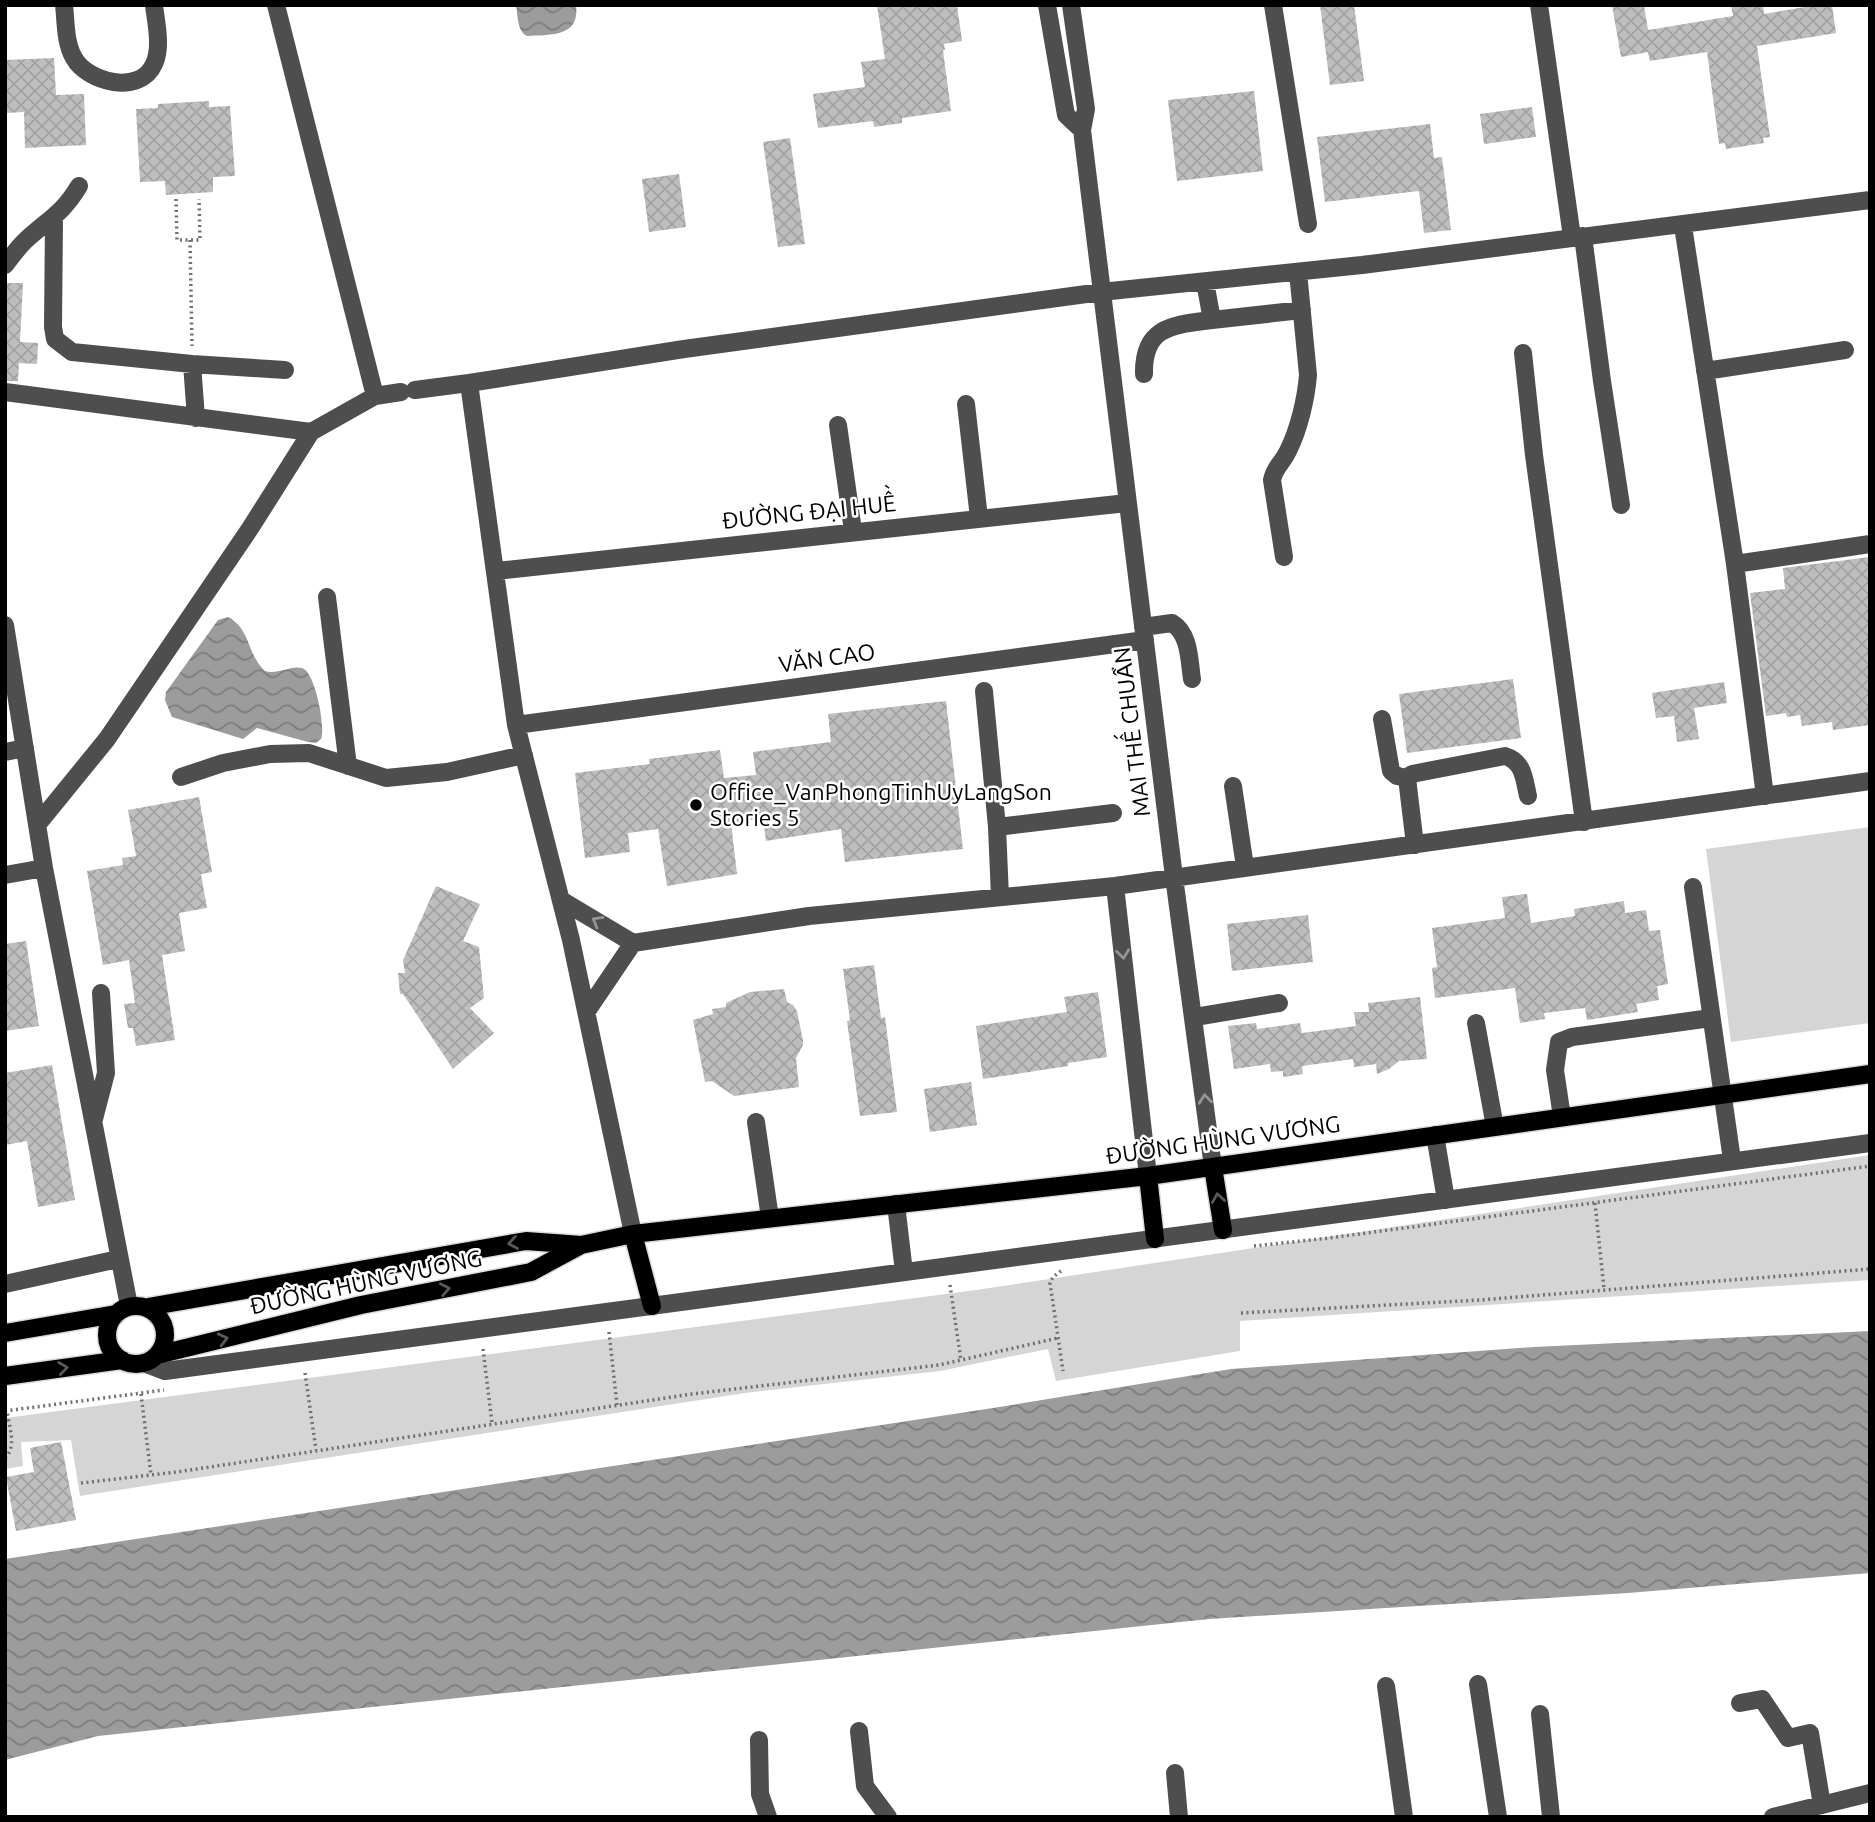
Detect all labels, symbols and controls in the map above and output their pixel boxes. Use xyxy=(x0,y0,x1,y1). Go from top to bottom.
street label: ĐƯỜNG ĐẠI HUỀ xyxy=(720,484,897,533)
street label: VĂN CAO xyxy=(777,638,877,677)
street label: MAI THẾ CHUẨN xyxy=(1103,646,1154,819)
place label: Office_VanPhongTinhUyLangSon Stories 5 xyxy=(710,779,1052,830)
marker: Office_VanPhongTinhUyLangSon Stories 5 xyxy=(688,797,704,813)
one-way arrow xyxy=(592,917,605,930)
one-way arrow xyxy=(1115,948,1130,960)
one-way arrow xyxy=(1197,1093,1212,1105)
street label: ĐƯỜNG HÙNG VƯƠNG xyxy=(1104,1110,1342,1168)
one-way arrow xyxy=(1211,1192,1226,1204)
one-way arrow xyxy=(507,1235,519,1250)
street label: ĐƯỜNG HÙNG VƯƠNG xyxy=(248,1244,484,1318)
one-way arrow xyxy=(439,1282,451,1297)
one-way arrow xyxy=(217,1333,229,1347)
one-way arrow xyxy=(58,1361,69,1376)

